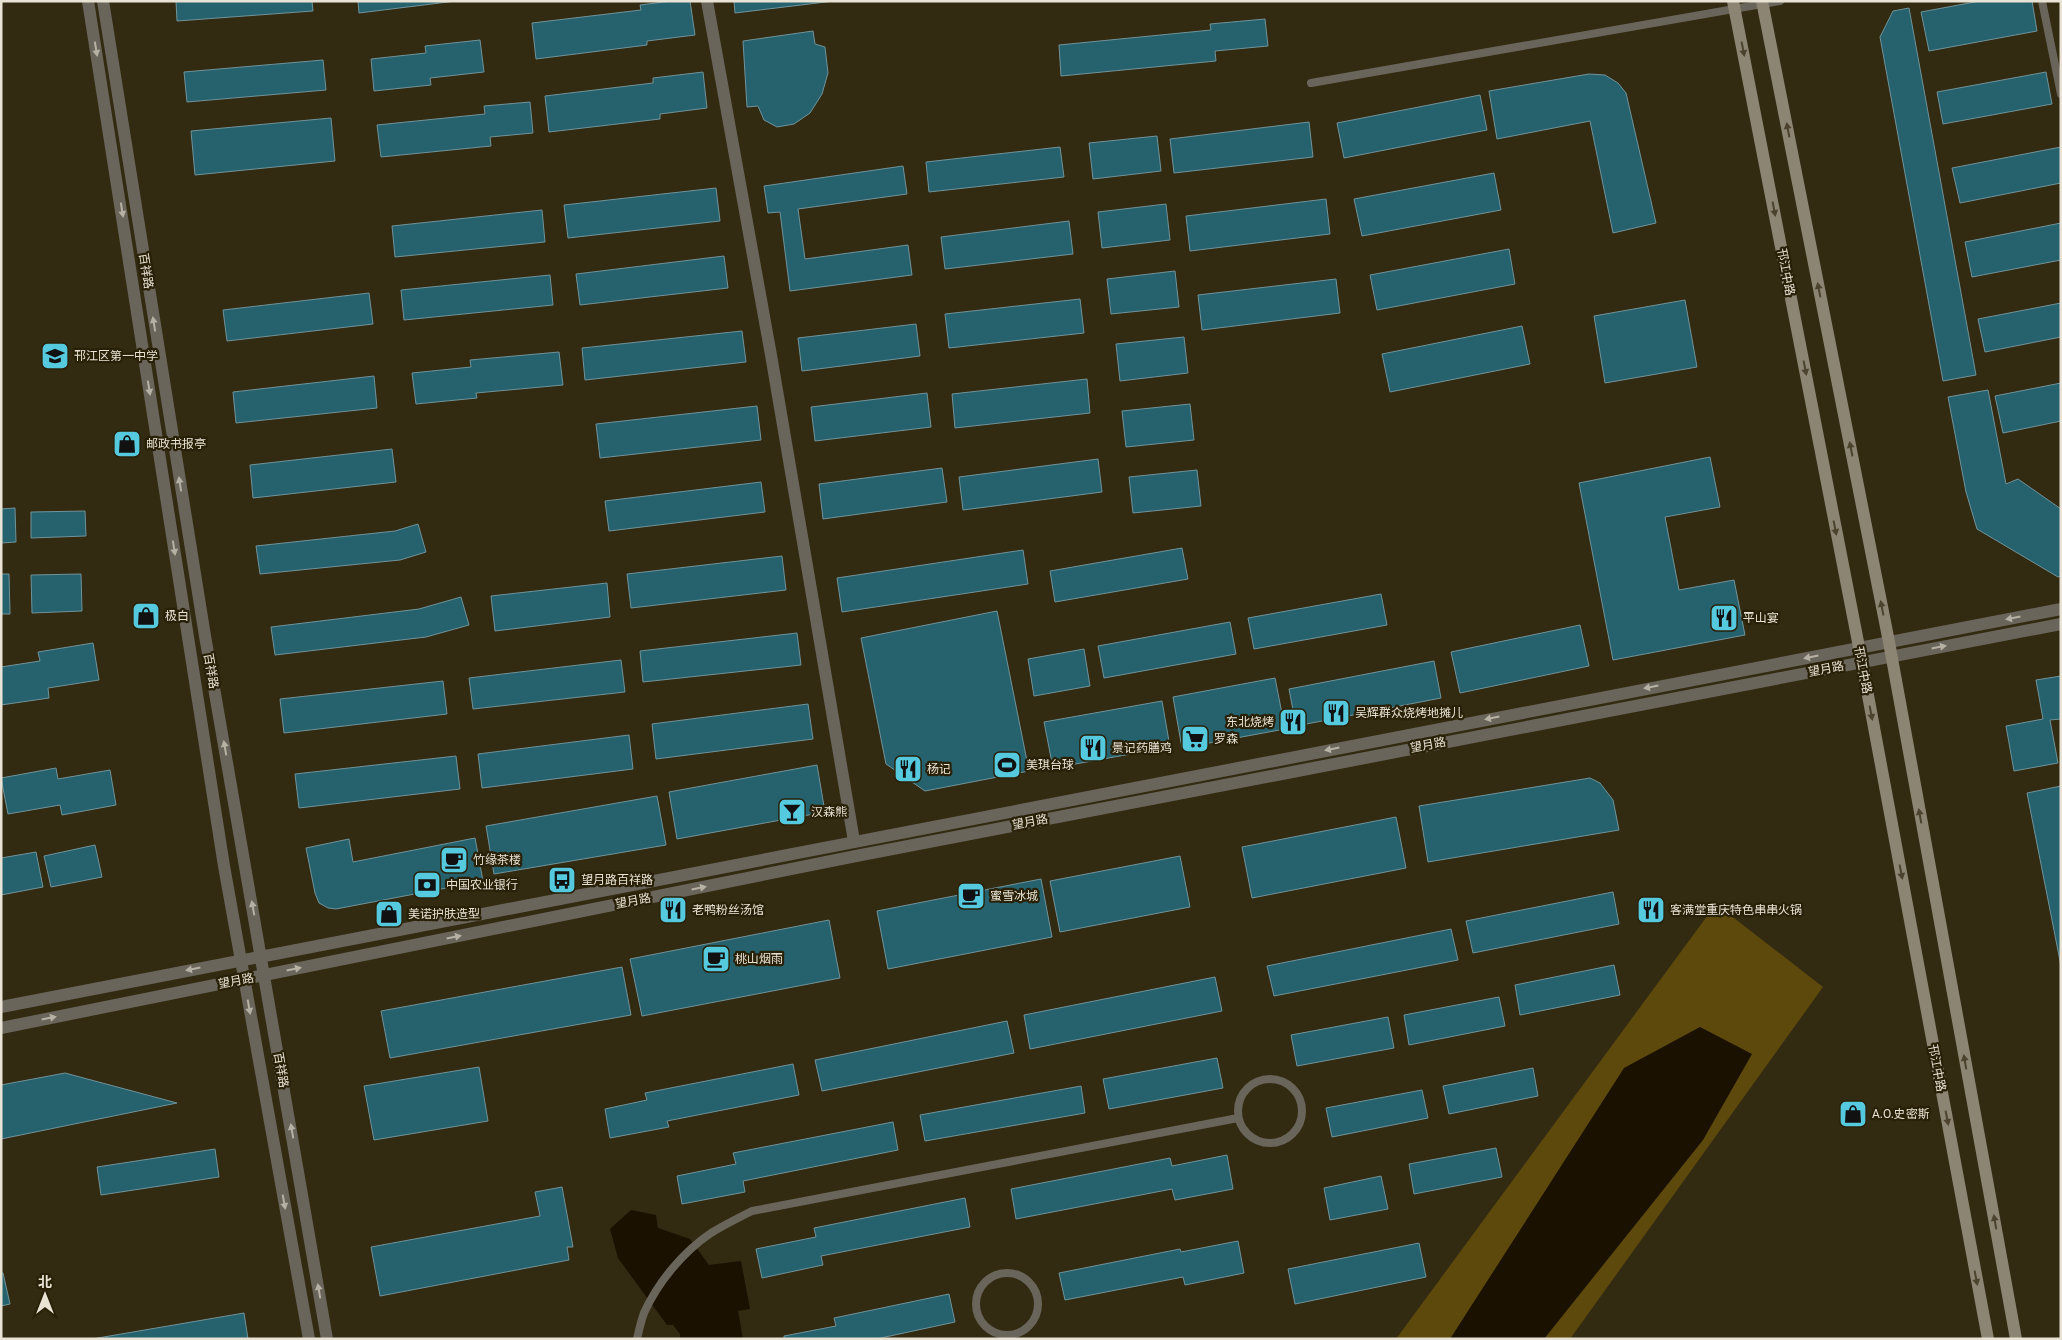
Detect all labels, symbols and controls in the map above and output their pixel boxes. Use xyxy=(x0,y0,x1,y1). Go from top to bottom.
one-way arrow xyxy=(92,42,100,58)
one-way arrow xyxy=(1739,42,1747,58)
one-way arrow xyxy=(1783,122,1791,138)
one-way arrow xyxy=(1770,201,1778,217)
one-way arrow xyxy=(118,202,126,218)
street label: 邗江中路 xyxy=(1775,247,1797,297)
street label: 百祥路 xyxy=(136,252,156,290)
one-way arrow xyxy=(1815,281,1823,297)
one-way arrow xyxy=(150,315,158,331)
school or university icon: 邗江区第一中学 xyxy=(40,341,70,371)
place label: 邗江区第一中学 xyxy=(74,349,158,363)
one-way arrow xyxy=(1801,361,1809,377)
one-way arrow xyxy=(145,380,153,396)
shop icon: 邮政书报亭 xyxy=(112,429,142,459)
place label: 邮政书报亭 xyxy=(146,437,206,451)
one-way arrow xyxy=(1846,441,1854,457)
one-way arrow xyxy=(176,476,184,492)
one-way arrow xyxy=(1832,520,1840,536)
one-way arrow xyxy=(170,541,178,557)
one-way arrow xyxy=(1878,600,1886,616)
shop icon: 极白 xyxy=(131,601,161,631)
restaurant icon: 平山宴 xyxy=(1709,603,1739,633)
place label: 极白 xyxy=(165,609,189,623)
place label: 平山宴 xyxy=(1743,611,1779,625)
one-way arrow xyxy=(2005,614,2020,622)
one-way arrow xyxy=(1932,643,1948,651)
street label: 邗江中路 xyxy=(1852,645,1874,695)
street label: 百祥路 xyxy=(201,652,221,690)
one-way arrow xyxy=(1802,653,1818,661)
street label: 望月路 xyxy=(1807,659,1845,679)
one-way arrow xyxy=(1643,684,1659,692)
restaurant icon: 吴辉群众烧烤地摊儿 xyxy=(1321,698,1351,728)
one-way arrow xyxy=(1867,705,1875,721)
place label: 吴辉群众烧烤地摊儿 xyxy=(1355,706,1463,720)
restaurant icon: 东北烧烤 xyxy=(1278,707,1308,737)
one-way arrow xyxy=(1484,714,1499,722)
place label: 东北烧烤 xyxy=(1226,715,1274,729)
supermarket icon: 罗森 xyxy=(1180,724,1210,754)
place label: 罗森 xyxy=(1214,732,1238,746)
restaurant icon: 景记药膳鸡 xyxy=(1078,733,1108,763)
street label: 望月路 xyxy=(1409,735,1447,755)
one-way arrow xyxy=(220,739,228,755)
place label: 景记药膳鸡 xyxy=(1112,741,1172,755)
one-way arrow xyxy=(1324,745,1340,753)
sports icon: 美琪台球 xyxy=(992,750,1022,780)
restaurant icon: 杨记 xyxy=(893,754,923,784)
place label: 美琪台球 xyxy=(1026,758,1074,772)
place label: 杨记 xyxy=(927,762,951,776)
bar icon: 汉森熊 xyxy=(777,797,807,827)
place label: 汉森熊 xyxy=(811,805,847,819)
one-way arrow xyxy=(1916,808,1924,824)
street label: 望月路 xyxy=(1011,812,1049,832)
cafe icon: 竹缘茶楼 xyxy=(439,845,469,875)
place label: 竹缘茶楼 xyxy=(473,853,521,867)
bus stop icon: 望月路百祥路 xyxy=(547,865,577,895)
one-way arrow xyxy=(1897,865,1905,881)
bank icon: 中国农业银行 xyxy=(412,870,442,900)
place label: 望月路百祥路 xyxy=(581,873,653,887)
place label: 中国农业银行 xyxy=(446,878,518,892)
cafe icon: 蜜雪冰城 xyxy=(956,881,986,911)
one-way arrow xyxy=(691,883,707,891)
place label: 蜜雪冰城 xyxy=(990,889,1038,903)
street label: 望月路 xyxy=(614,891,652,911)
restaurant icon: 老鸭粉丝汤馆 xyxy=(658,895,688,925)
restaurant icon: 客满堂重庆特色串串火锅 xyxy=(1636,895,1666,925)
one-way arrow xyxy=(249,899,257,915)
shop icon: 美诺护肤造型 xyxy=(374,899,404,929)
place label: 老鸭粉丝汤馆 xyxy=(692,903,764,917)
place label: 客满堂重庆特色串串火锅 xyxy=(1670,903,1802,917)
place label: 美诺护肤造型 xyxy=(408,907,480,921)
one-way arrow xyxy=(446,933,461,941)
cafe icon: 桃山烟雨 xyxy=(701,944,731,974)
place label: 桃山烟雨 xyxy=(735,952,783,966)
one-way arrow xyxy=(185,965,200,973)
one-way arrow xyxy=(287,965,302,973)
street label: 望月路 xyxy=(217,971,255,991)
one-way arrow xyxy=(246,1000,254,1016)
one-way arrow xyxy=(41,1014,57,1022)
street label: 邗江中路 xyxy=(1926,1043,1948,1093)
street label: 百祥路 xyxy=(271,1051,291,1089)
one-way arrow xyxy=(1961,1054,1969,1070)
shop icon: A.O.史密斯 xyxy=(1838,1099,1868,1129)
place label: A.O.史密斯 xyxy=(1872,1107,1930,1121)
one-way arrow xyxy=(1943,1110,1951,1126)
one-way arrow xyxy=(287,1122,295,1138)
one-way arrow xyxy=(280,1194,288,1210)
one-way arrow xyxy=(1990,1214,1998,1230)
north arrow xyxy=(20,1270,70,1320)
one-way arrow xyxy=(1973,1270,1981,1286)
text: 北 xyxy=(38,1274,52,1290)
one-way arrow xyxy=(315,1282,323,1298)

